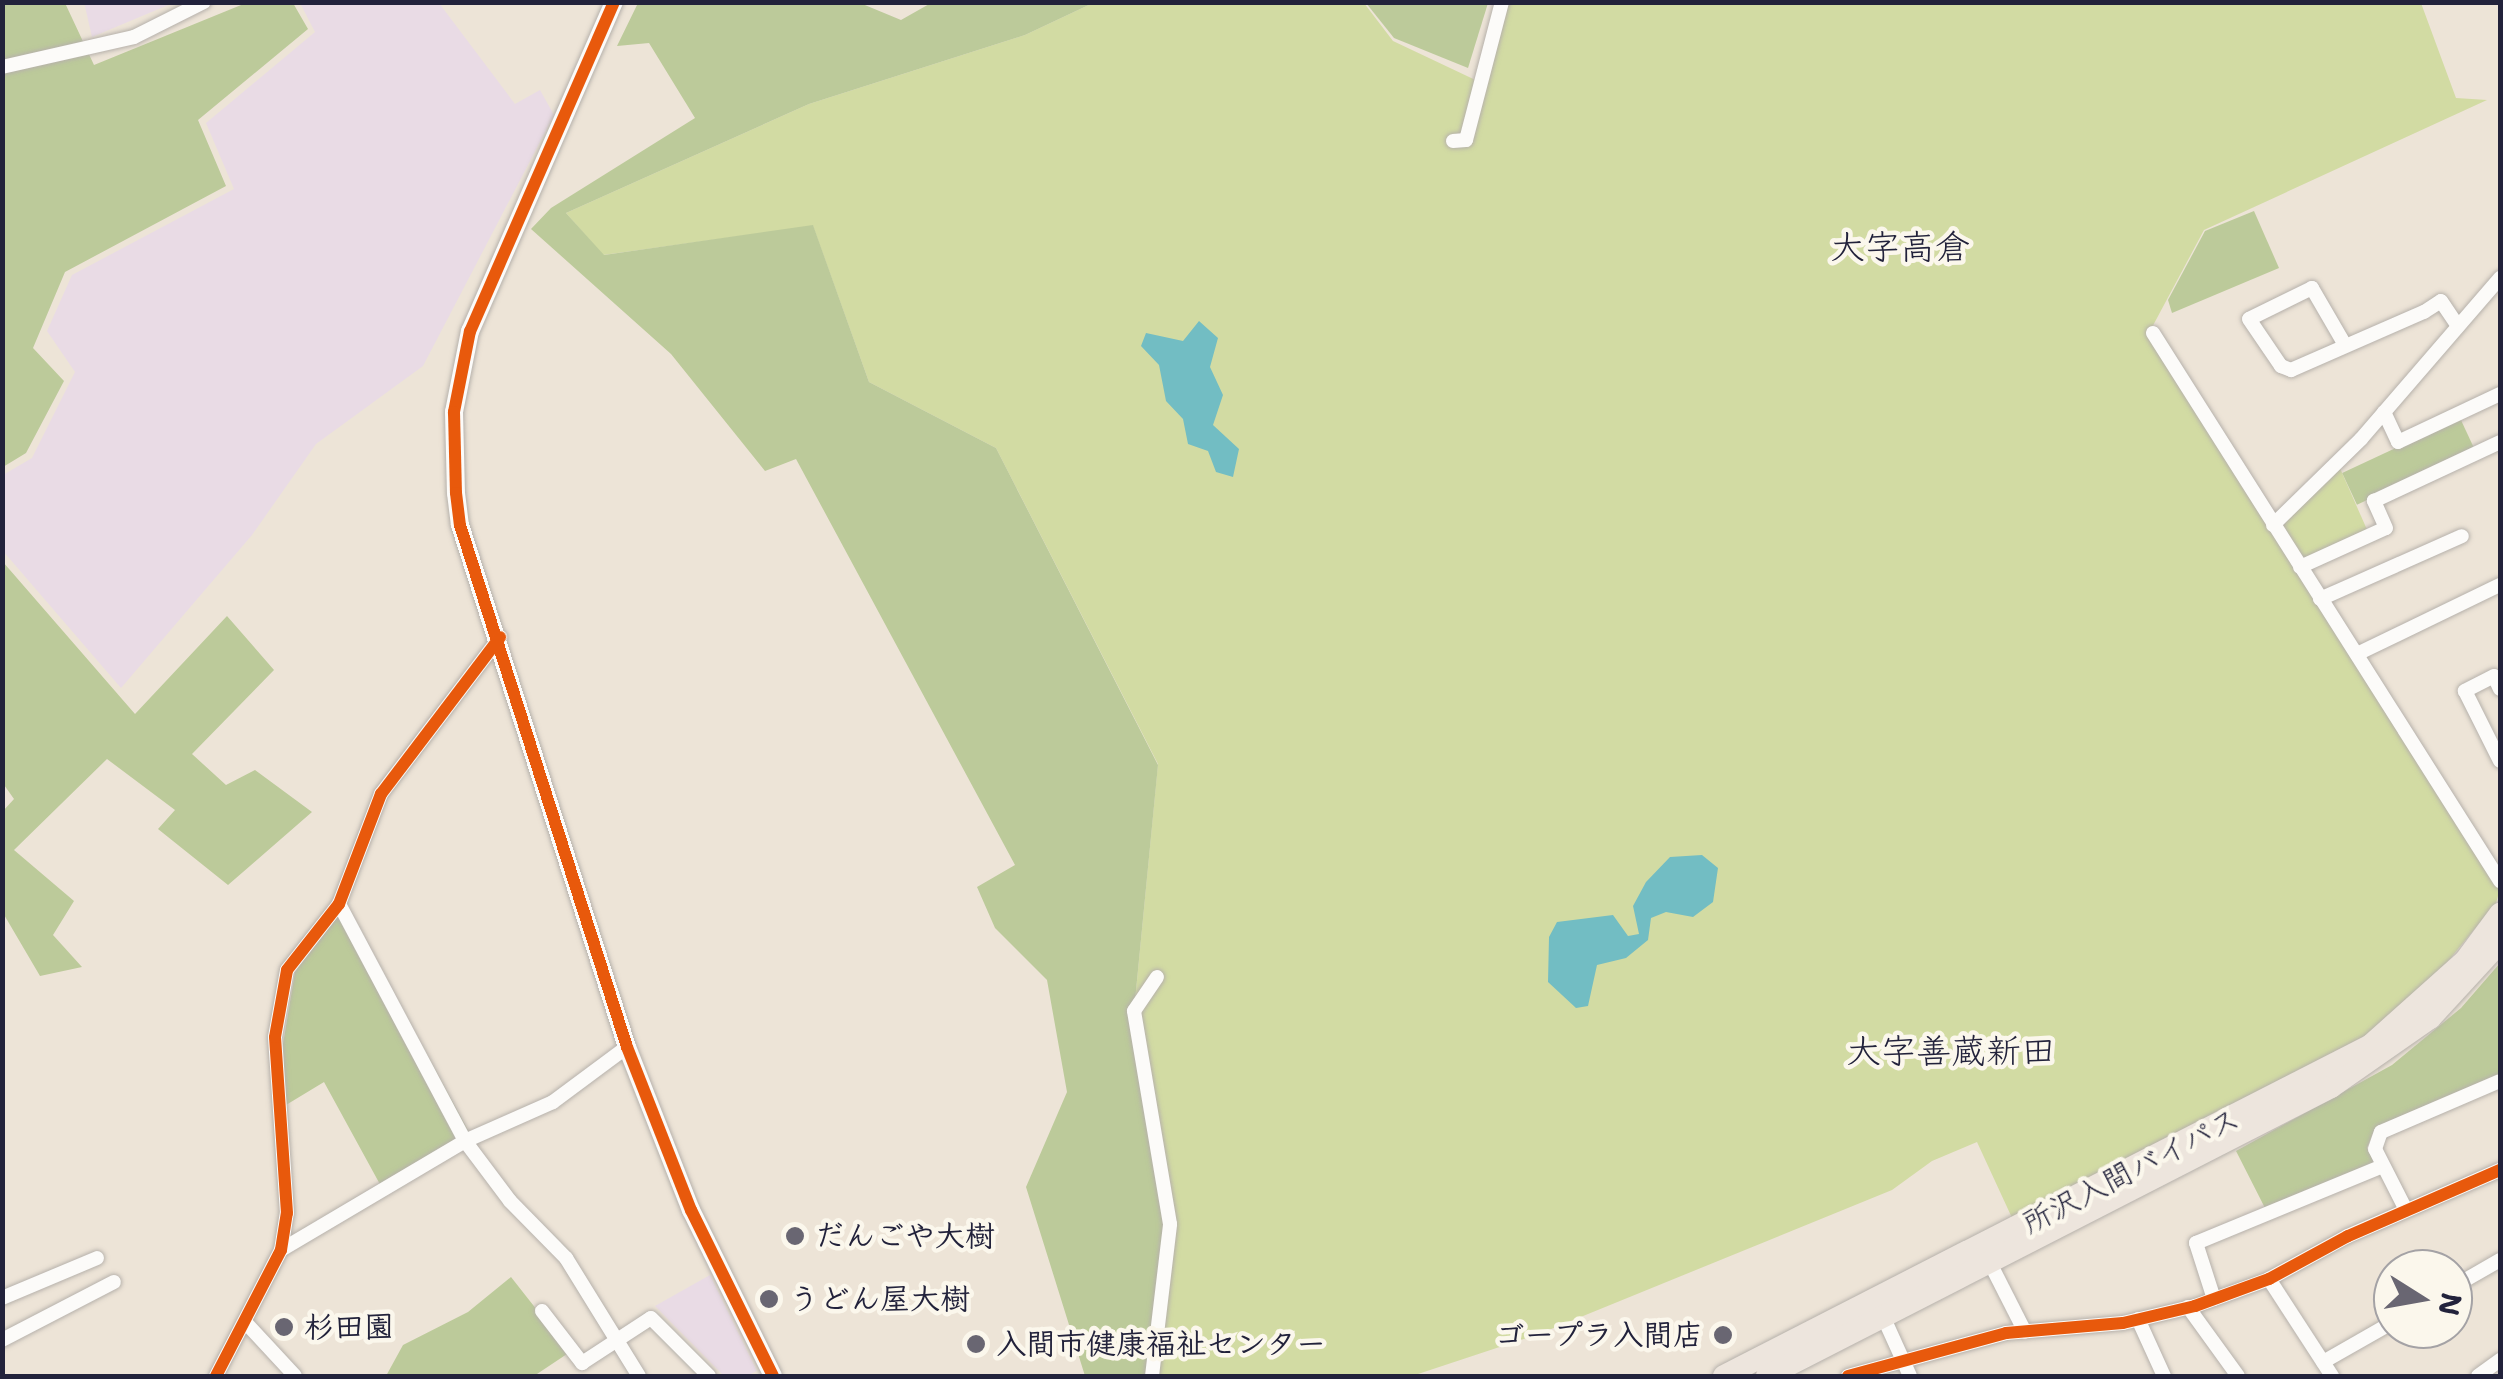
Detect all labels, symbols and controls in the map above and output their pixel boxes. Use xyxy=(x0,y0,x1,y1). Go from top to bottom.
district label: 大字高倉 xyxy=(1830,226,1970,268)
district label: 大字善蔵新田 xyxy=(1846,1030,2056,1072)
street label: 所沢入間バイパス xyxy=(2016,1100,2246,1242)
place label: だんごや大樹 xyxy=(815,1218,995,1254)
marker: だんごや大樹 xyxy=(784,1225,806,1247)
north arrow xyxy=(2373,1249,2473,1349)
place label: うどん屋大樹 xyxy=(789,1281,969,1317)
marker: うどん屋大樹 xyxy=(758,1288,780,1310)
text: N xyxy=(2430,1290,2471,1319)
place label: 杉田園 xyxy=(304,1309,394,1345)
marker: 杉田園 xyxy=(273,1316,295,1338)
place label: ゴープラ入間店 xyxy=(1493,1317,1703,1353)
marker: ゴープラ入間店 xyxy=(1712,1324,1734,1346)
place label: 入間市健康福祉センター xyxy=(996,1326,1326,1362)
marker: 入間市健康福祉センター xyxy=(965,1333,987,1355)

